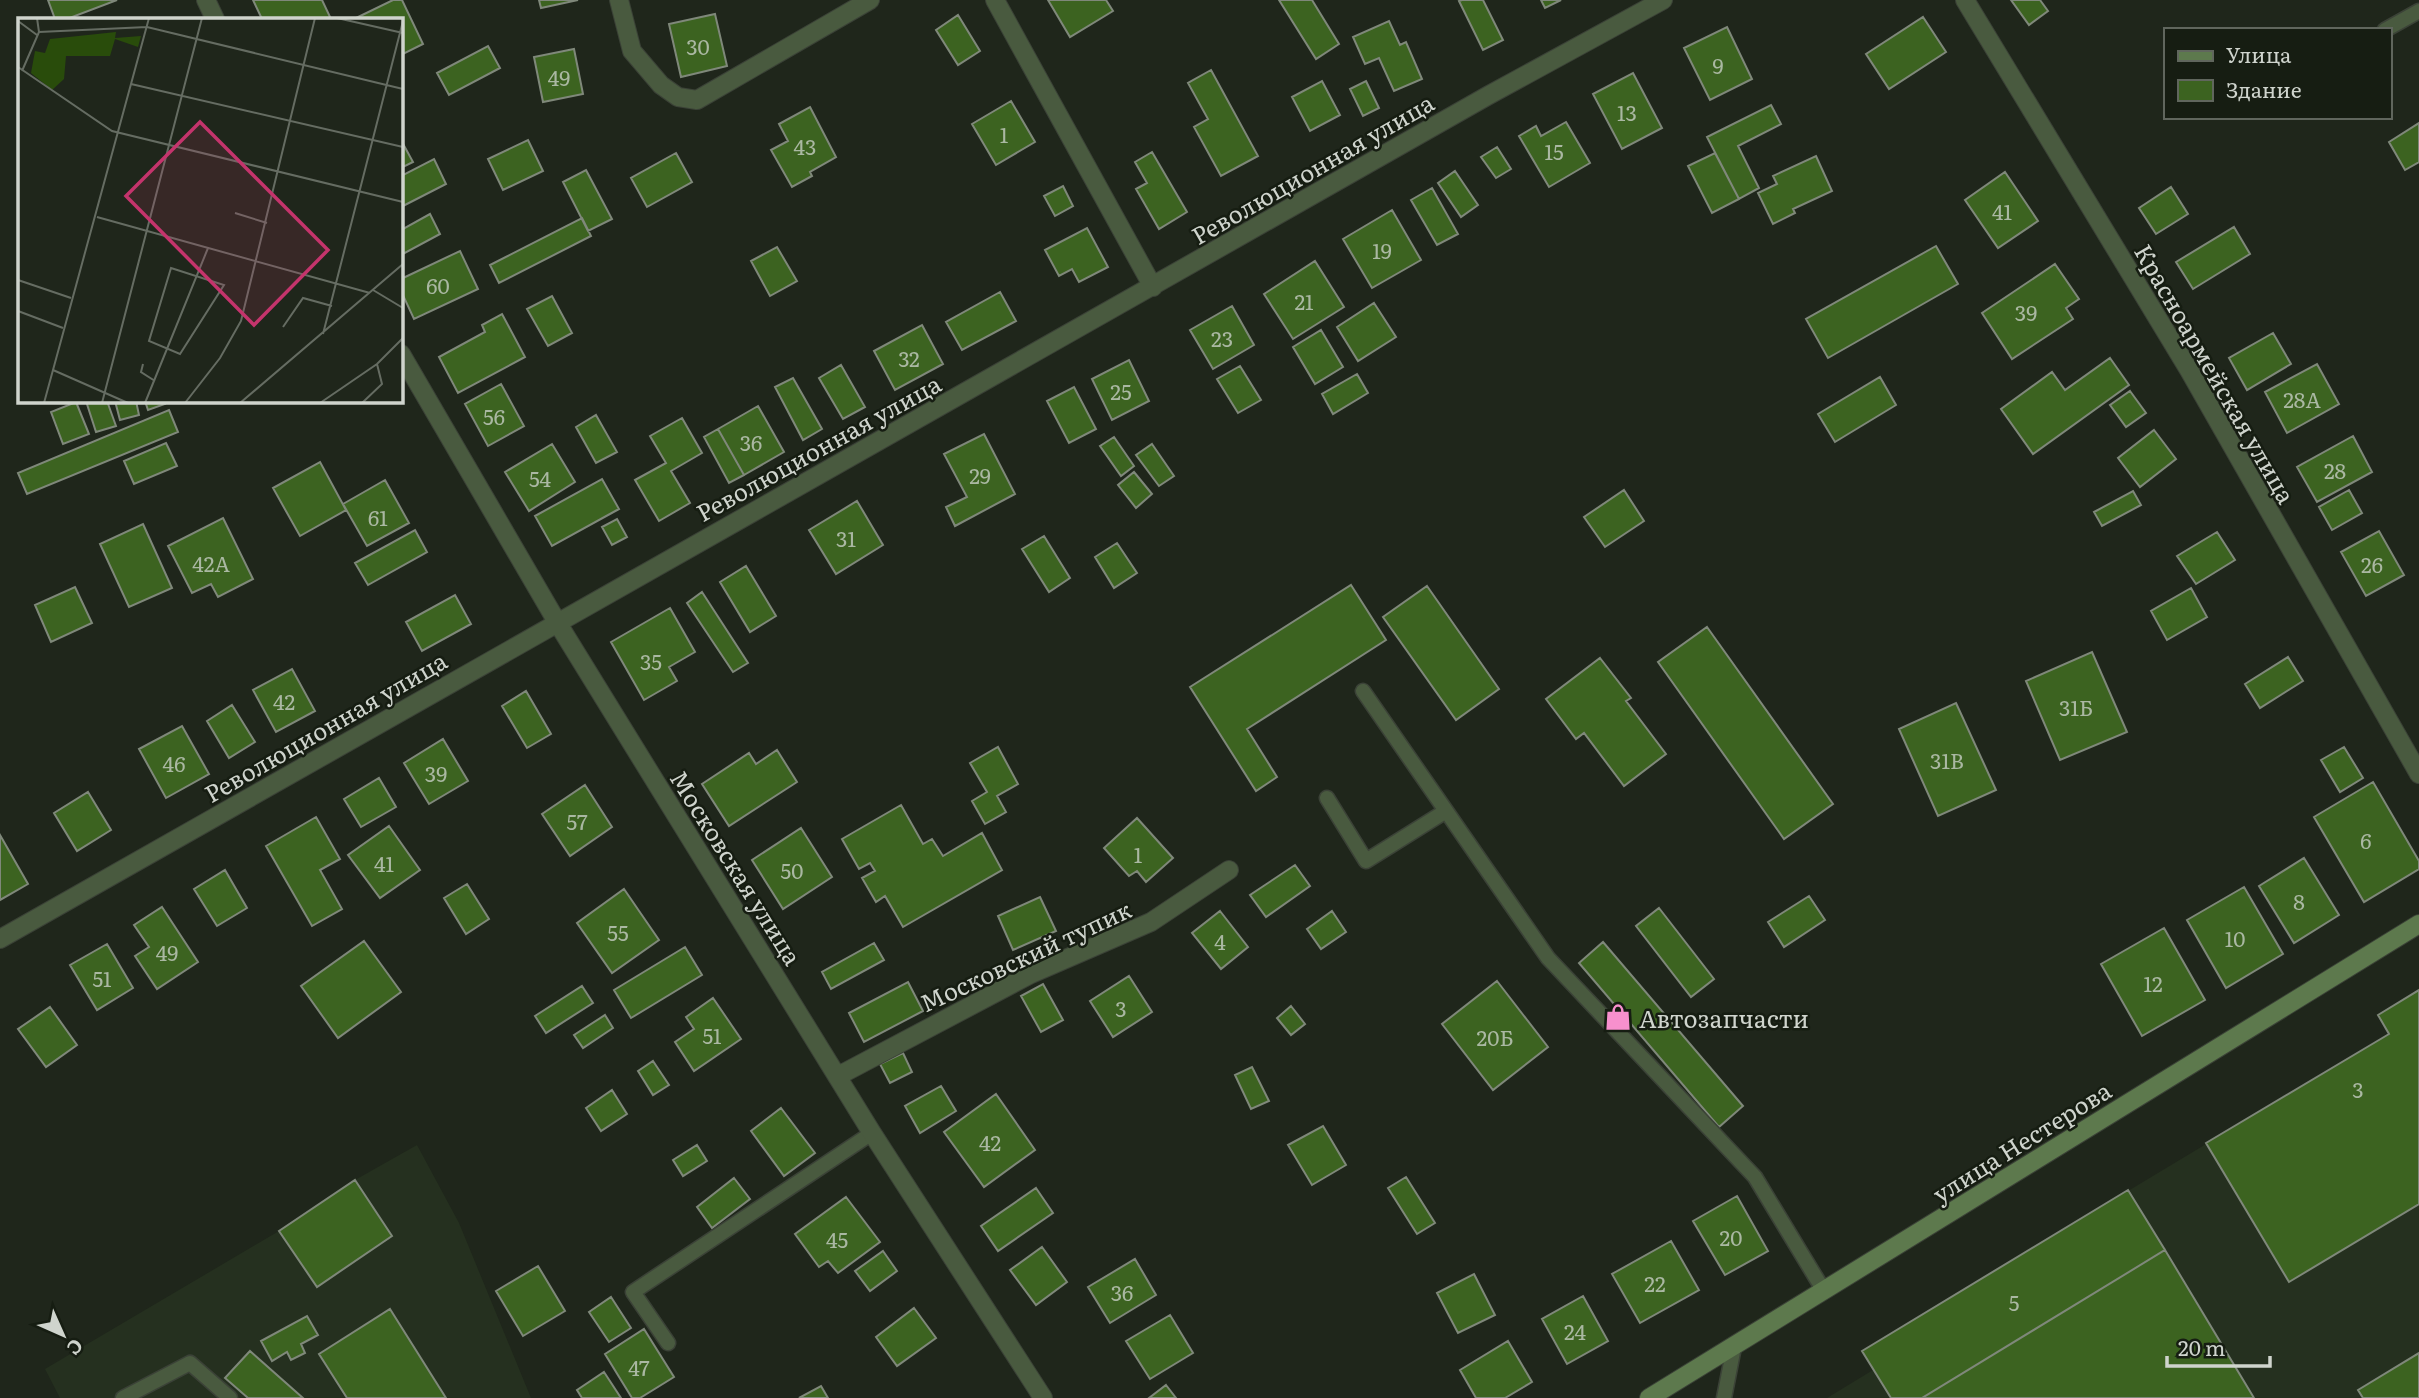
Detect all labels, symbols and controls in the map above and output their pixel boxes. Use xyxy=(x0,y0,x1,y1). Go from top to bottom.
inset map xyxy=(18,18,402,402)
legend xyxy=(2164,28,2391,119)
house number: 30 xyxy=(686,30,710,61)
text: Улица xyxy=(2226,38,2292,69)
house number: 9 xyxy=(1713,49,1724,80)
house number: 49 xyxy=(548,61,570,92)
text: Здание xyxy=(2226,73,2302,104)
street label: Революционная улица xyxy=(1184,84,1440,252)
house number: 13 xyxy=(1617,96,1637,127)
house number: 1 xyxy=(1000,118,1009,149)
house number: 43 xyxy=(794,130,816,161)
house number: 15 xyxy=(1544,135,1564,166)
house number: 41 xyxy=(1992,195,2013,226)
house number: 19 xyxy=(1372,234,1392,265)
street label: Красноармейская улица xyxy=(2127,237,2305,509)
house number: 60 xyxy=(426,269,450,300)
house number: 21 xyxy=(1294,285,1314,316)
house number: 39 xyxy=(2015,296,2037,327)
house number: 23 xyxy=(1211,322,1233,353)
house number: 32 xyxy=(898,342,920,373)
street label: Революционная улица xyxy=(689,365,947,529)
house number: 25 xyxy=(1110,375,1132,406)
house number: 28А xyxy=(2283,383,2321,414)
house number: 56 xyxy=(483,400,505,431)
house number: 36 xyxy=(740,426,762,457)
house number: 28 xyxy=(2324,454,2346,485)
house number: 29 xyxy=(969,459,991,490)
house number: 54 xyxy=(529,462,552,493)
house number: 61 xyxy=(368,501,388,532)
house number: 31 xyxy=(836,522,856,553)
house number: 42А xyxy=(192,547,230,578)
house number: 26 xyxy=(2361,548,2383,579)
street label: Революционная улица xyxy=(197,642,453,810)
house number: 35 xyxy=(640,645,662,676)
house number: 42 xyxy=(273,685,295,716)
house number: 31Б xyxy=(2059,691,2093,722)
house number: 31В xyxy=(1930,744,1964,775)
house number: 46 xyxy=(163,747,185,778)
house number: 39 xyxy=(425,757,447,788)
street label: Московская улица xyxy=(663,763,811,971)
house number: 57 xyxy=(566,805,588,836)
house number: 6 xyxy=(2360,824,2372,855)
house number: 1 xyxy=(1134,838,1143,869)
house number: 41 xyxy=(374,847,395,878)
house number: 50 xyxy=(781,854,803,885)
house number: 8 xyxy=(2293,885,2305,916)
street label: Московский тупик xyxy=(914,891,1136,1019)
house number: 55 xyxy=(607,916,629,947)
house number: 10 xyxy=(2225,922,2245,953)
house number: 4 xyxy=(1214,925,1226,956)
house number: 49 xyxy=(156,936,178,967)
house number: 51 xyxy=(92,962,112,993)
house number: 12 xyxy=(2143,967,2163,998)
house number: 3 xyxy=(1115,992,1127,1023)
place label: Автозапчасти xyxy=(1639,1000,1809,1035)
shop icon: Автозапчасти xyxy=(1603,1002,1633,1032)
house number: 51 xyxy=(702,1019,722,1050)
house number: 20Б xyxy=(1477,1021,1513,1052)
street label: улица Нестерова xyxy=(1925,1072,2117,1210)
house number: 3 xyxy=(2352,1073,2364,1104)
house number: 42 xyxy=(979,1126,1001,1157)
house number: 20 xyxy=(1720,1221,1742,1252)
house number: 45 xyxy=(826,1223,848,1254)
house number: 22 xyxy=(1644,1267,1666,1298)
house number: 36 xyxy=(1111,1276,1133,1307)
house number: 5 xyxy=(2009,1286,2019,1317)
north arrow xyxy=(28,1300,98,1370)
house number: 24 xyxy=(1564,1315,1587,1346)
scale bar xyxy=(2167,1324,2270,1368)
text: 20 m xyxy=(2178,1331,2225,1362)
text: С xyxy=(61,1333,90,1362)
house number: 47 xyxy=(628,1351,650,1382)

